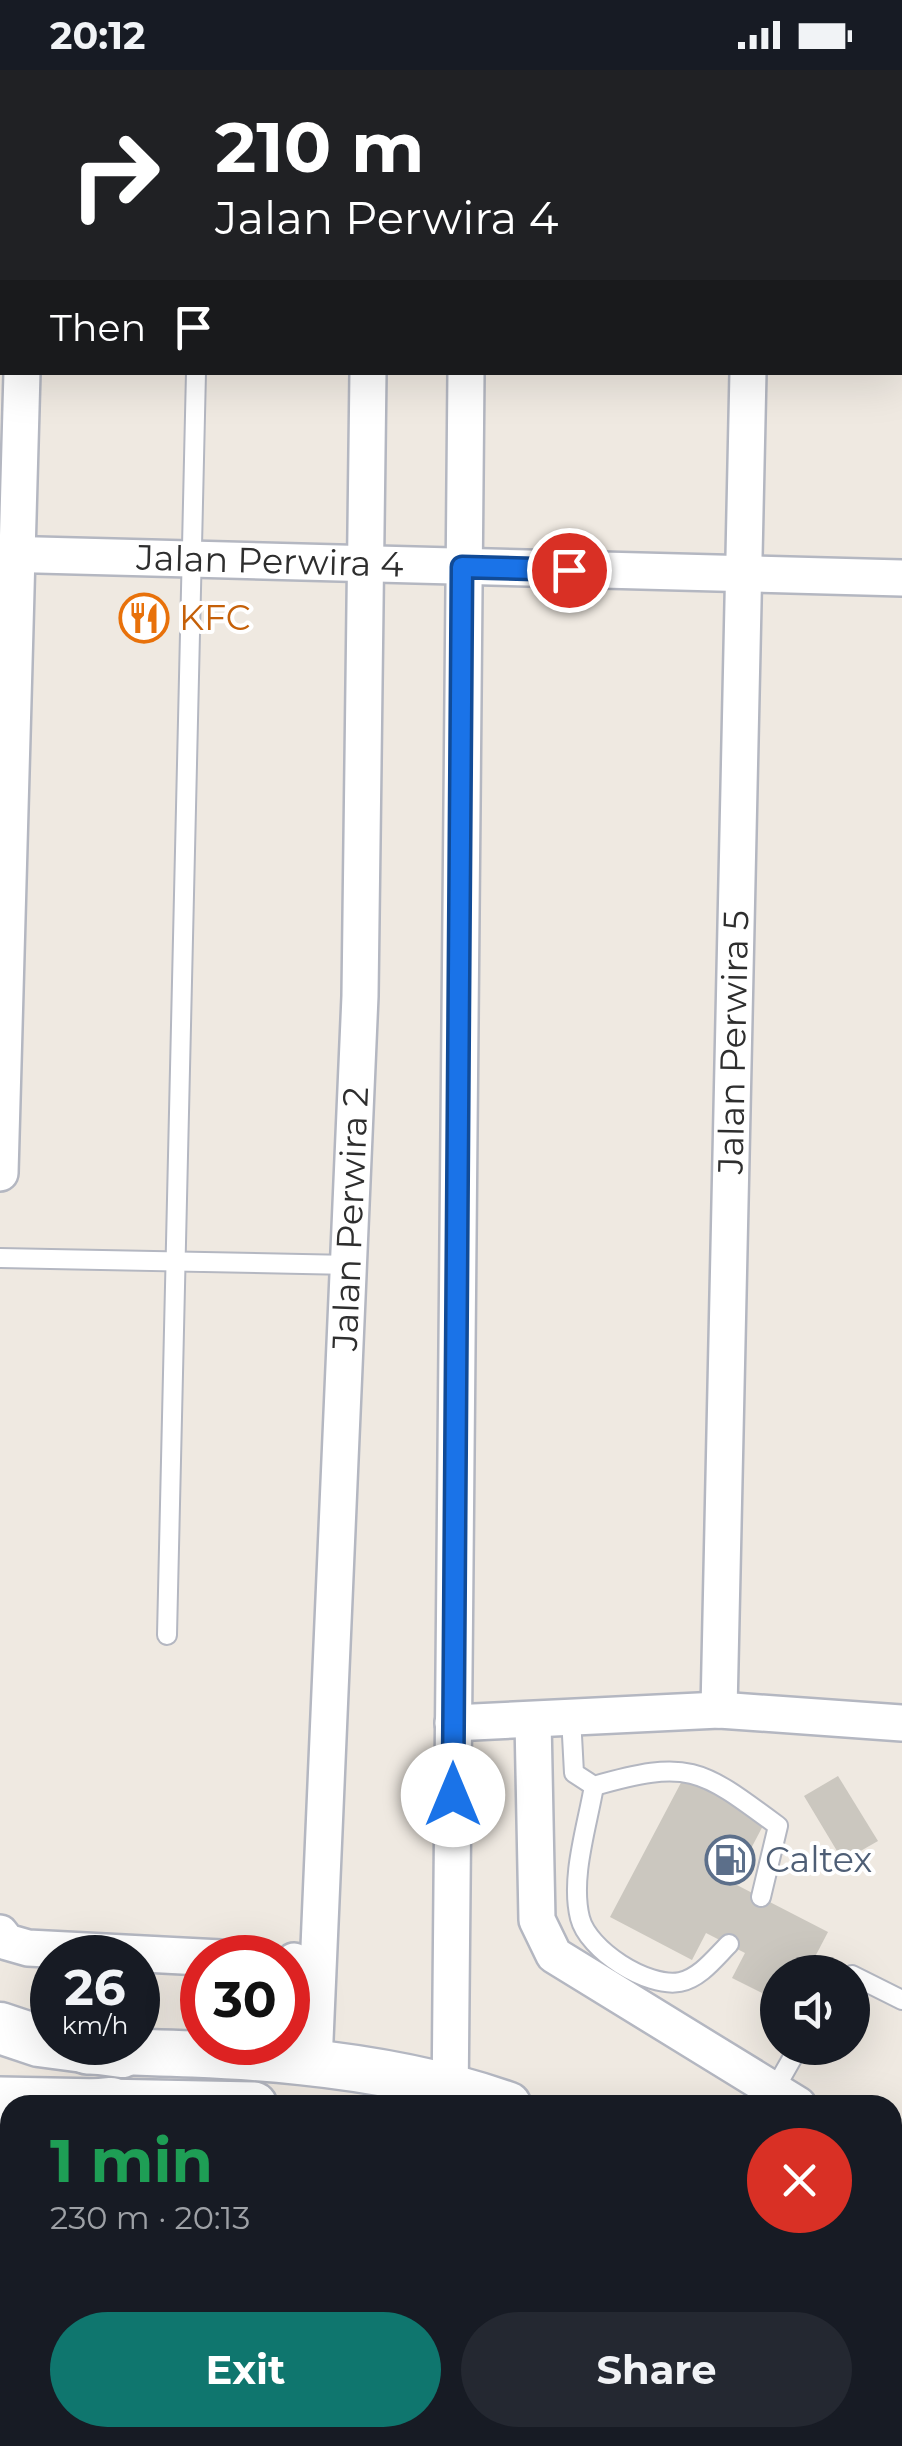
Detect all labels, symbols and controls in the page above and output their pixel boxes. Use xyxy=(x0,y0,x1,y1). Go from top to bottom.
text: 20:12 xyxy=(50,12,146,59)
text: 210 m xyxy=(215,104,425,190)
icon: right xyxy=(50,110,180,240)
text: Jalan Perwira 4 xyxy=(215,190,559,245)
icon: arrive xyxy=(166,300,221,355)
text: Then xyxy=(50,304,146,351)
pin xyxy=(527,528,612,613)
street label: Jalan Perwira 4 xyxy=(135,536,404,586)
icon: arrive xyxy=(542,543,597,598)
restaurant icon: KFC xyxy=(118,592,170,644)
place label: KFC xyxy=(179,596,251,639)
street label: Jalan Perwira 5 xyxy=(709,910,757,1176)
street label: Jalan Perwira 2 xyxy=(323,1086,377,1353)
position arrow xyxy=(401,1743,505,1847)
fuel station icon: Caltex xyxy=(704,1834,756,1886)
place label: Caltex xyxy=(765,1838,872,1881)
speed limit sign: 30 xyxy=(180,1935,310,2065)
map controls xyxy=(760,1955,870,2065)
button: sound xyxy=(760,1955,870,2065)
text: 26 xyxy=(64,1957,126,2018)
text: km/h xyxy=(62,2010,128,2040)
text: 1 min xyxy=(50,2124,213,2197)
button: close xyxy=(747,2128,852,2233)
text: 230 m · 20:13 xyxy=(50,2198,250,2237)
button: Exit xyxy=(50,2312,441,2427)
button: Share xyxy=(461,2312,852,2427)

